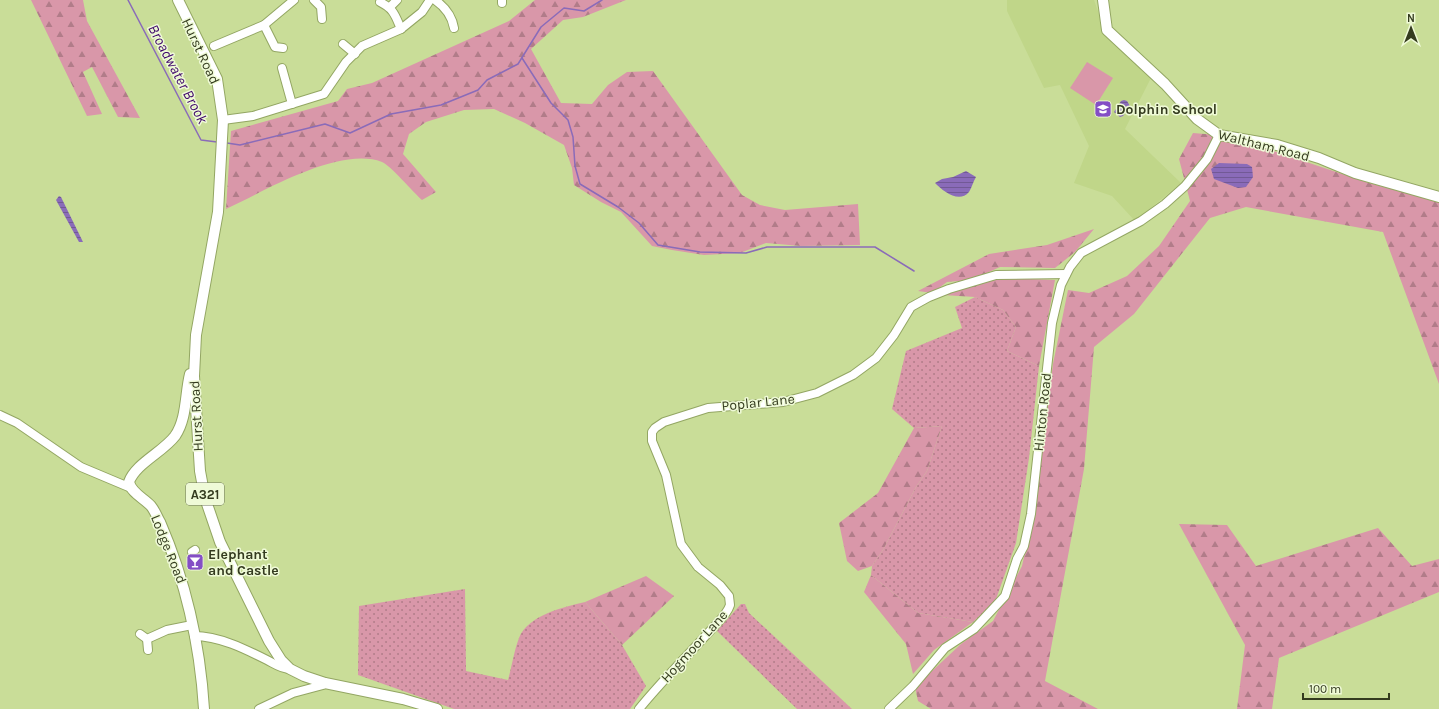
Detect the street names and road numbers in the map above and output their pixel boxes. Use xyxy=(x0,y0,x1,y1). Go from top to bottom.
street label: Hurst Road xyxy=(178,15,223,87)
street label: Waltham Road xyxy=(1216,126,1311,165)
street label: Hinton Road xyxy=(1030,372,1055,452)
street label: Hurst Road xyxy=(186,380,207,452)
street label: Poplar Lane xyxy=(721,390,795,415)
road number: A321 xyxy=(186,483,224,505)
street label: Lodge Road xyxy=(147,512,190,586)
street label: Hogmoor Lane xyxy=(657,607,731,686)

